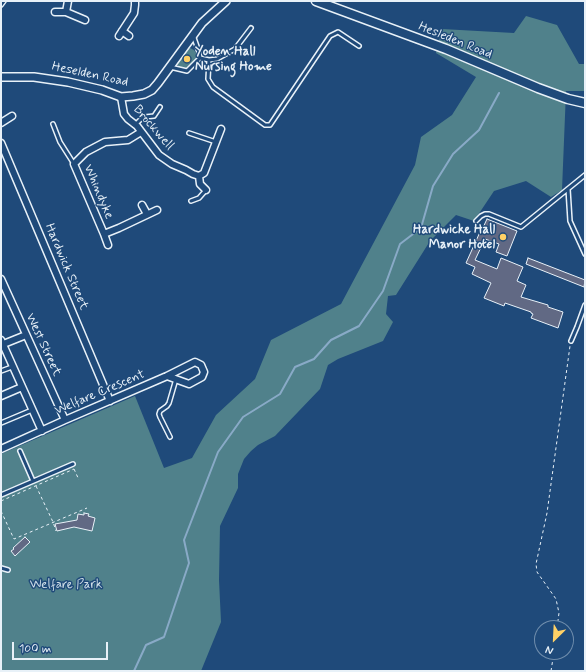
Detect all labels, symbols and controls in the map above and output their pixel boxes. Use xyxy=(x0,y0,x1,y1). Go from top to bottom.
street label: Hesleden Road xyxy=(416,19,494,63)
place label: Yoden Hall Nursing Home xyxy=(195,44,272,75)
marker: Yoden Hall Nursing Home xyxy=(182,54,192,64)
street label: Heselden Road xyxy=(50,59,130,91)
street label: Brockwell xyxy=(129,102,177,154)
street label: Whindyke xyxy=(80,162,116,222)
street label: Hardwick Street xyxy=(41,221,91,313)
place label: Hardwicke Hall Manor Hotel xyxy=(413,222,495,253)
marker: Hardwicke Hall Manor Hotel xyxy=(498,232,508,242)
street label: West Street xyxy=(22,311,64,379)
street label: Welfare Crescent xyxy=(53,367,147,419)
park label: Welfare Park xyxy=(30,577,102,593)
north arrow xyxy=(534,620,574,660)
scale bar xyxy=(14,634,110,660)
text: 100 m xyxy=(19,641,51,657)
text: N xyxy=(543,642,556,658)

